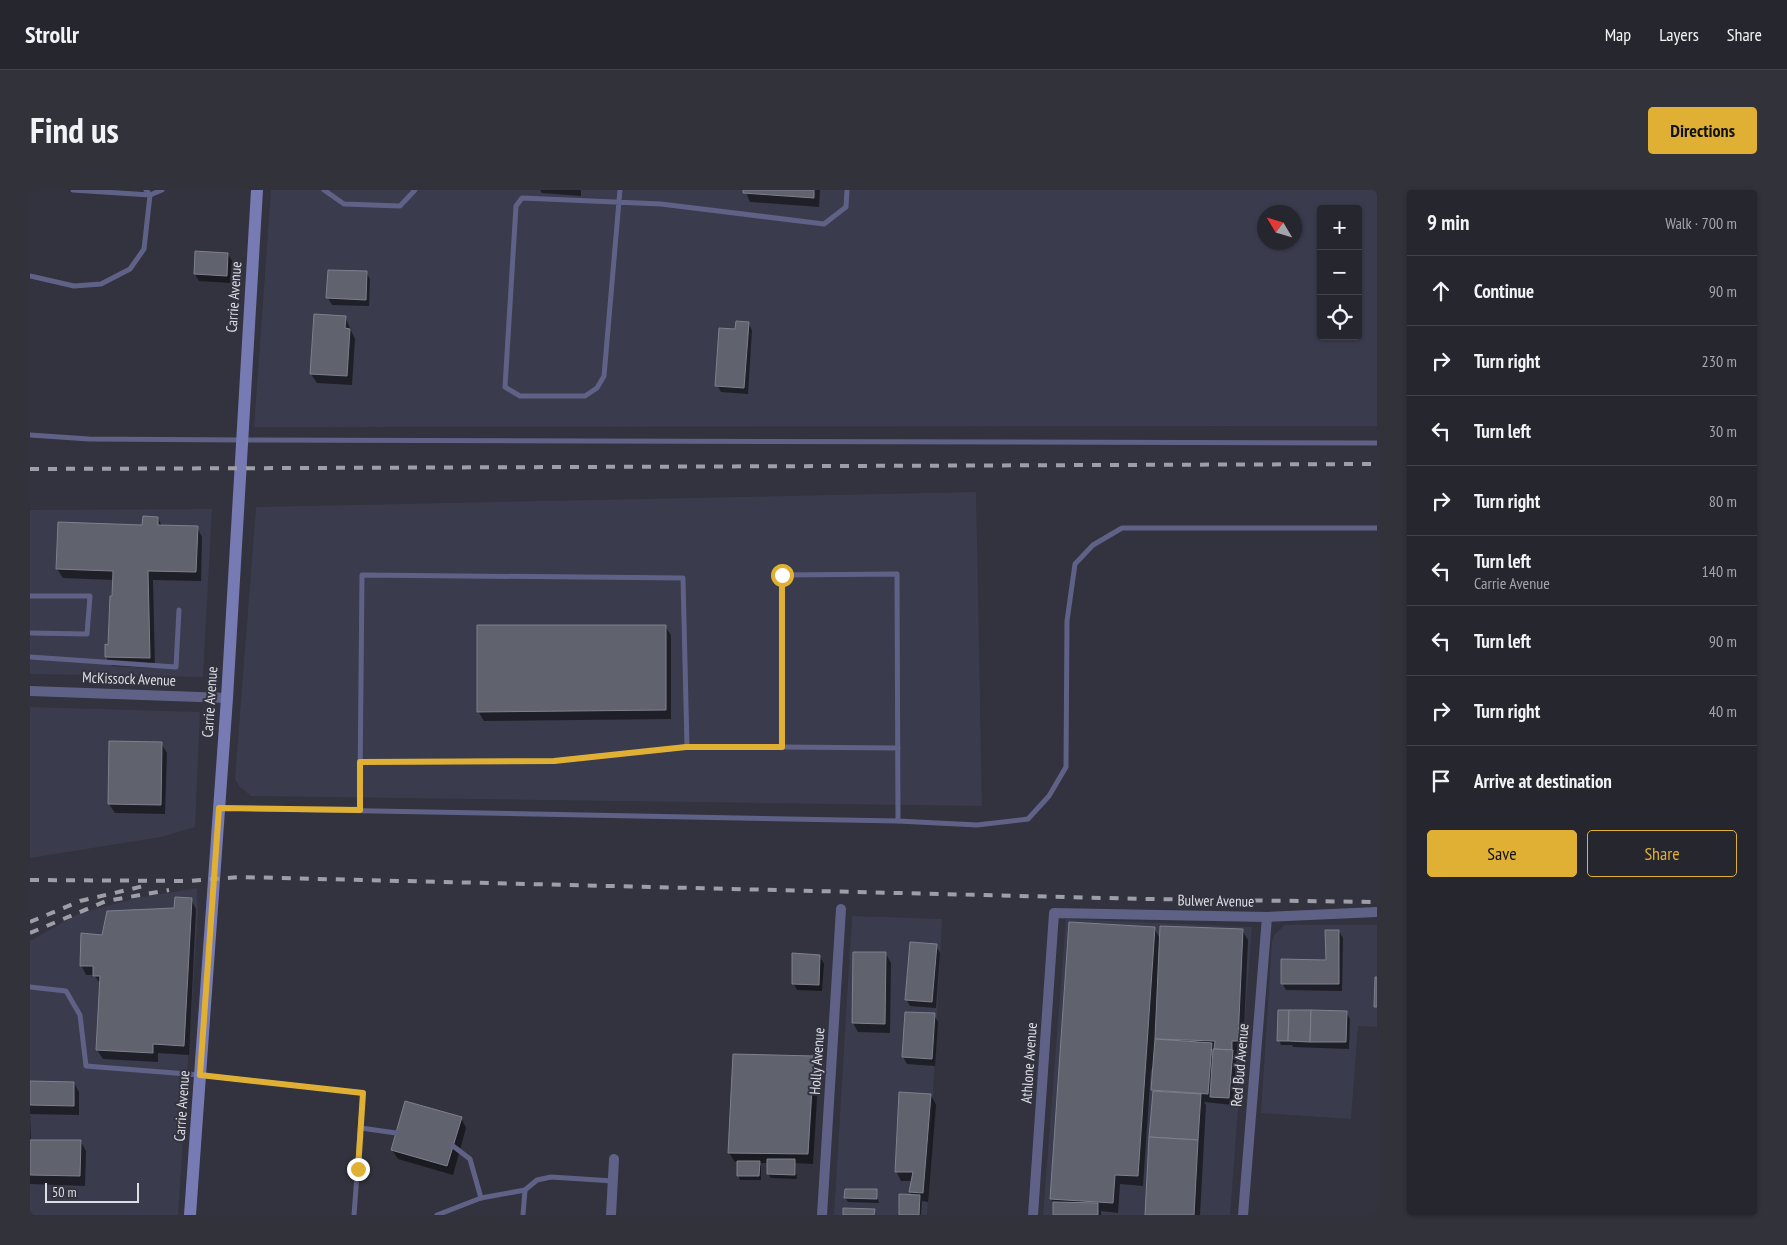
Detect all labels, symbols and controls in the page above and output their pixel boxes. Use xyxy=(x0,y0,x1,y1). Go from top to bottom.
text: Strollr xyxy=(25,19,79,50)
text: Map xyxy=(1605,23,1631,46)
text: Layers xyxy=(1659,23,1699,46)
text: Share xyxy=(1727,23,1762,46)
text: Find us xyxy=(30,107,119,153)
button: Directions xyxy=(1648,107,1757,154)
north arrow xyxy=(1257,205,1302,250)
map controls xyxy=(1317,205,1362,340)
button: + xyxy=(1317,205,1362,250)
text: 9 min xyxy=(1427,209,1469,236)
text: Walk · 700 m xyxy=(1665,213,1737,233)
button: − xyxy=(1317,250,1362,295)
street label: Carrie Avenue xyxy=(222,261,245,333)
icon: ahead xyxy=(1427,277,1455,305)
text: Continue xyxy=(1474,279,1534,303)
text: 90 m xyxy=(1709,281,1737,301)
button: locate xyxy=(1317,295,1362,340)
icon: right xyxy=(1427,347,1455,375)
text: Turn right xyxy=(1474,349,1540,373)
text: 230 m xyxy=(1702,351,1737,371)
icon: left xyxy=(1427,417,1455,445)
text: Turn left xyxy=(1474,419,1531,443)
text: 30 m xyxy=(1709,421,1737,441)
icon: right xyxy=(1427,487,1455,515)
text: Turn right xyxy=(1474,489,1540,513)
text: 80 m xyxy=(1709,491,1737,511)
text: Turn left xyxy=(1474,549,1531,573)
icon: left xyxy=(1427,557,1455,585)
text: 140 m xyxy=(1702,561,1737,581)
route start xyxy=(771,564,794,587)
text: Carrie Avenue xyxy=(1474,573,1550,593)
icon: left xyxy=(1427,627,1455,655)
text: Turn left xyxy=(1474,629,1531,653)
text: 90 m xyxy=(1709,631,1737,651)
street label: Carrie Avenue xyxy=(198,666,221,738)
street label: McKissock Avenue xyxy=(82,667,176,690)
icon: right xyxy=(1427,697,1455,725)
text: Turn right xyxy=(1474,699,1540,723)
text: 40 m xyxy=(1709,701,1737,721)
icon: arrive xyxy=(1427,767,1455,795)
text: Arrive at destination xyxy=(1474,769,1612,793)
button: Save xyxy=(1427,830,1577,877)
button: Share xyxy=(1587,830,1737,877)
street label: Bulwer Avenue xyxy=(1177,890,1255,911)
street label: Athlone Avenue xyxy=(1016,1022,1041,1104)
street label: Red Bud Avenue xyxy=(1226,1023,1253,1107)
street label: Holly Avenue xyxy=(805,1027,828,1095)
street label: Carrie Avenue xyxy=(170,1070,193,1142)
route end xyxy=(347,1158,370,1181)
scale bar xyxy=(45,1180,139,1203)
text: 50 m xyxy=(52,1183,77,1201)

